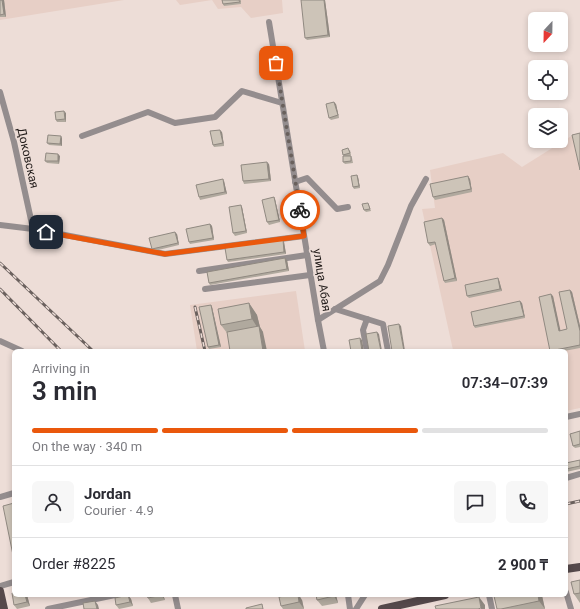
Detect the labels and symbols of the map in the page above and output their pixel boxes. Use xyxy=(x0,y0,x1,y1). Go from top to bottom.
north arrow xyxy=(528,12,568,52)
pin xyxy=(259,46,293,80)
street label: Доковская xyxy=(14,126,42,190)
courier xyxy=(280,190,320,230)
pin xyxy=(29,215,63,249)
street label: улица Абая xyxy=(310,248,334,312)

